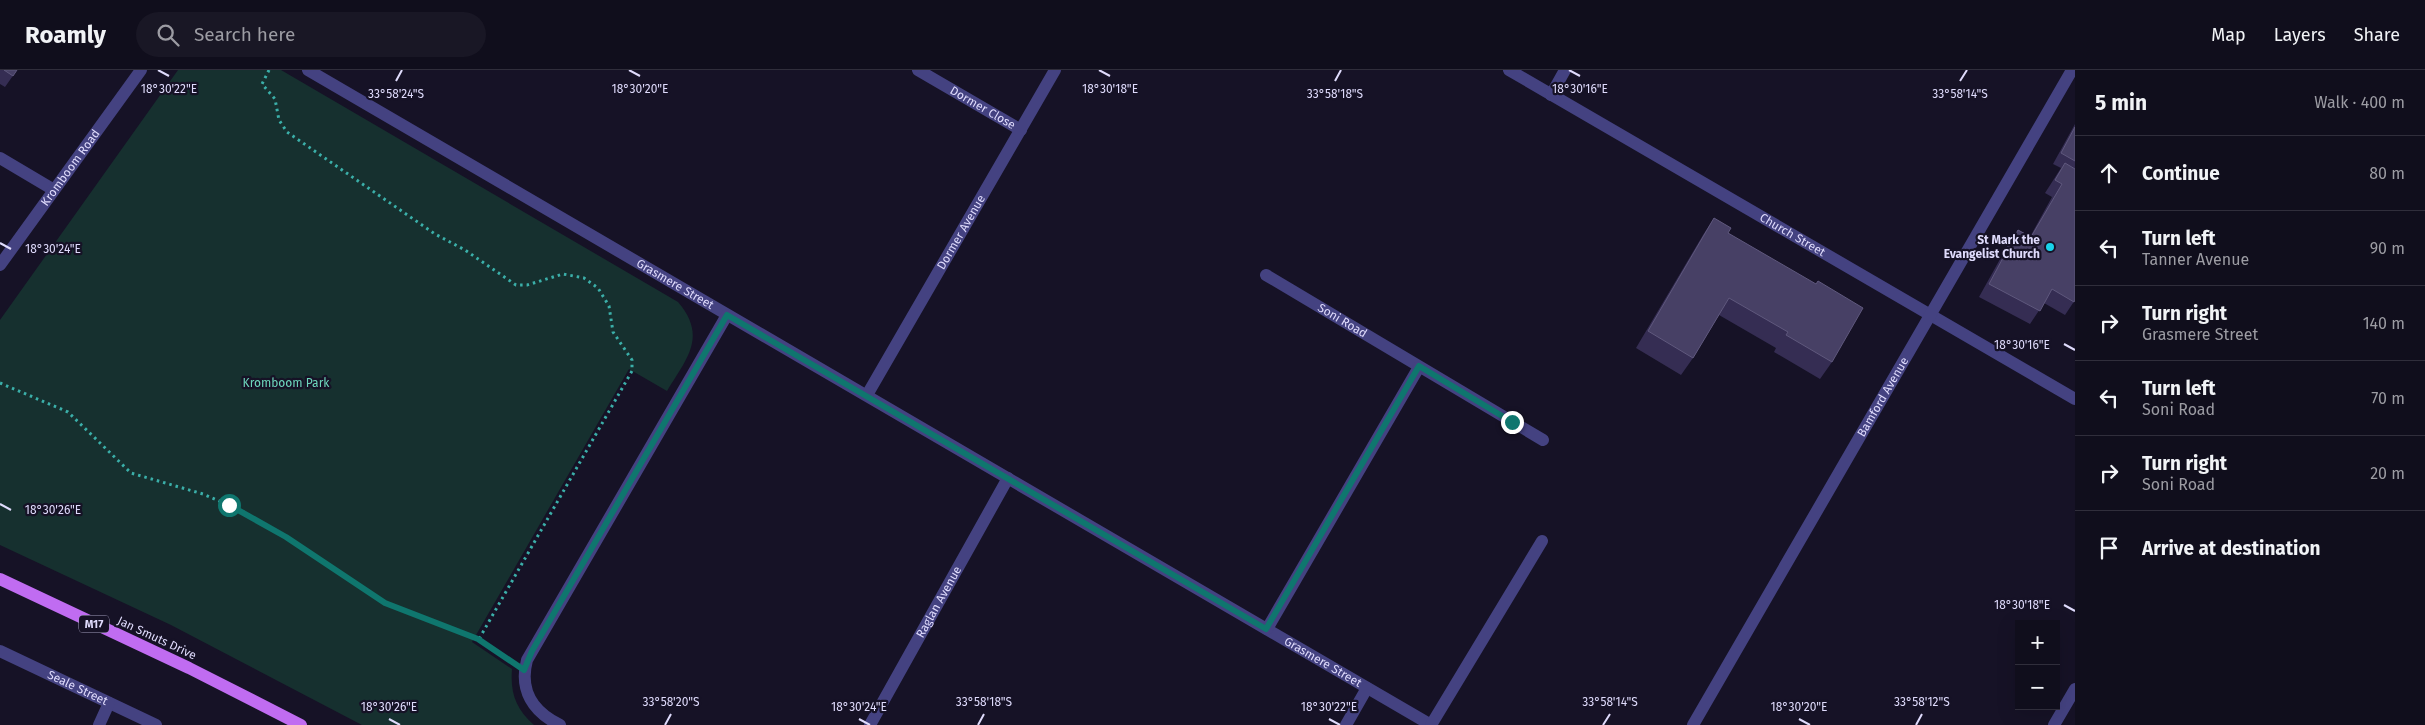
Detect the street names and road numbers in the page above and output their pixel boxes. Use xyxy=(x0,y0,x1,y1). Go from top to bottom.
street label: Dormer Close xyxy=(948,83,1018,132)
street label: Kromboom Road xyxy=(38,127,103,209)
street label: Dormer Avenue xyxy=(934,192,988,272)
street label: Church Street xyxy=(1757,210,1828,260)
street label: Grasmere Street xyxy=(634,256,717,312)
street label: Soni Road xyxy=(1315,300,1370,341)
street label: Bamford Avenue xyxy=(1854,355,1911,439)
street label: Raglan Avenue xyxy=(913,564,964,640)
street label: Jan Smuts Drive xyxy=(115,614,199,662)
road number: M17 xyxy=(79,616,109,632)
street label: Grasmere Street xyxy=(1282,634,1365,690)
street label: Seale Street xyxy=(45,668,111,708)

